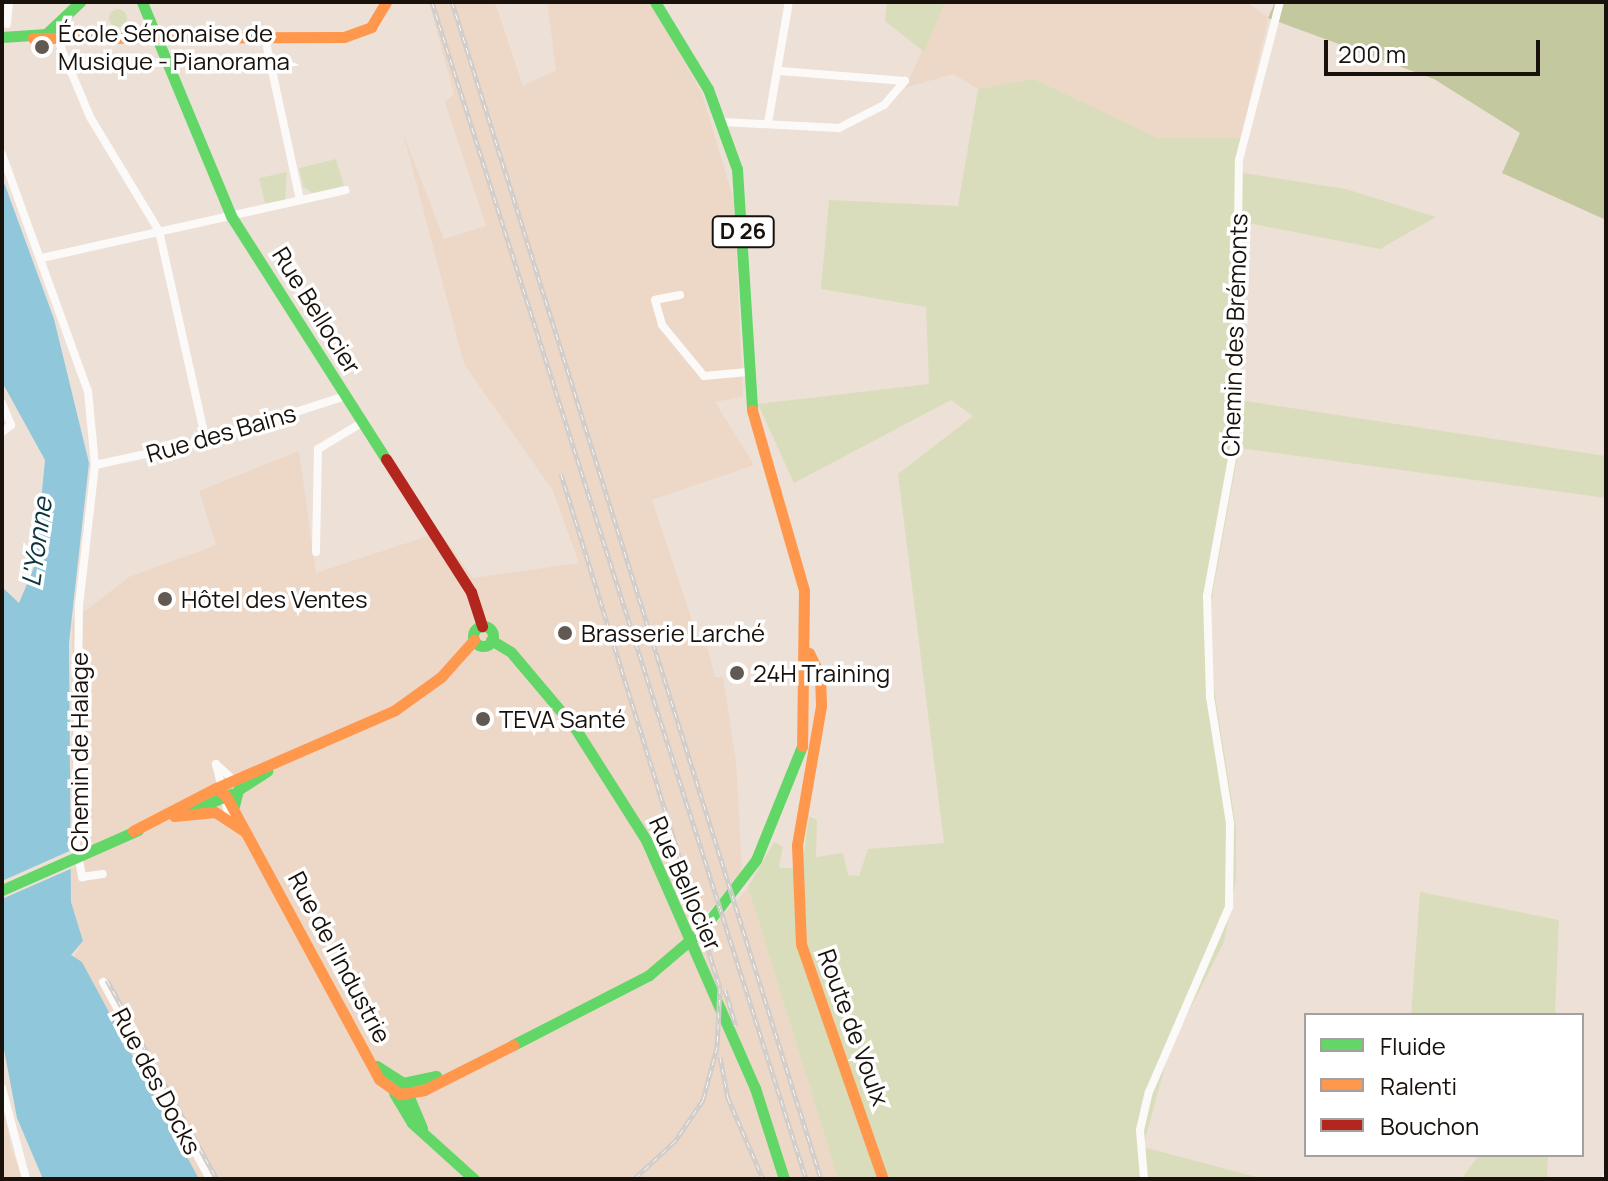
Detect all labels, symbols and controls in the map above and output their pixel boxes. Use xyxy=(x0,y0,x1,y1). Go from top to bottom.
place label: École Sénonaise de Musique - Pianorama xyxy=(58,19,290,75)
scale bar xyxy=(1328,24,1544,74)
text: 200 m xyxy=(1338,37,1406,70)
marker: École Sénonaise de Musique - Pianorama xyxy=(33,38,51,56)
street label: Chemin des Brémonts xyxy=(1215,213,1253,457)
road number: D 26 xyxy=(711,214,775,250)
street label: Rue Bellocier xyxy=(267,241,367,379)
street label: Rue des Bains xyxy=(143,398,299,468)
water label: L'Yonne xyxy=(15,496,59,588)
place label: Hôtel des Ventes xyxy=(181,585,368,613)
marker: Hôtel des Ventes xyxy=(156,590,174,608)
place label: Brasserie Larché xyxy=(581,619,765,647)
marker: Brasserie Larché xyxy=(556,624,574,642)
street label: Chemin de Halage xyxy=(65,652,93,852)
place label: 24H Training xyxy=(753,659,890,687)
marker: 24H Training xyxy=(728,664,746,682)
place label: TEVA Santé xyxy=(499,705,626,733)
marker: TEVA Santé xyxy=(474,710,492,728)
street label: Rue Bellocier xyxy=(644,812,728,954)
street label: Rue de l'Industrie xyxy=(283,866,397,1048)
street label: Route de Voulx xyxy=(812,945,896,1109)
street label: Rue des Docks xyxy=(106,1003,208,1159)
legend xyxy=(1304,1013,1584,1157)
text: Fluide xyxy=(1380,1029,1446,1062)
text: Ralenti xyxy=(1380,1069,1457,1102)
text: Bouchon xyxy=(1380,1109,1479,1142)

